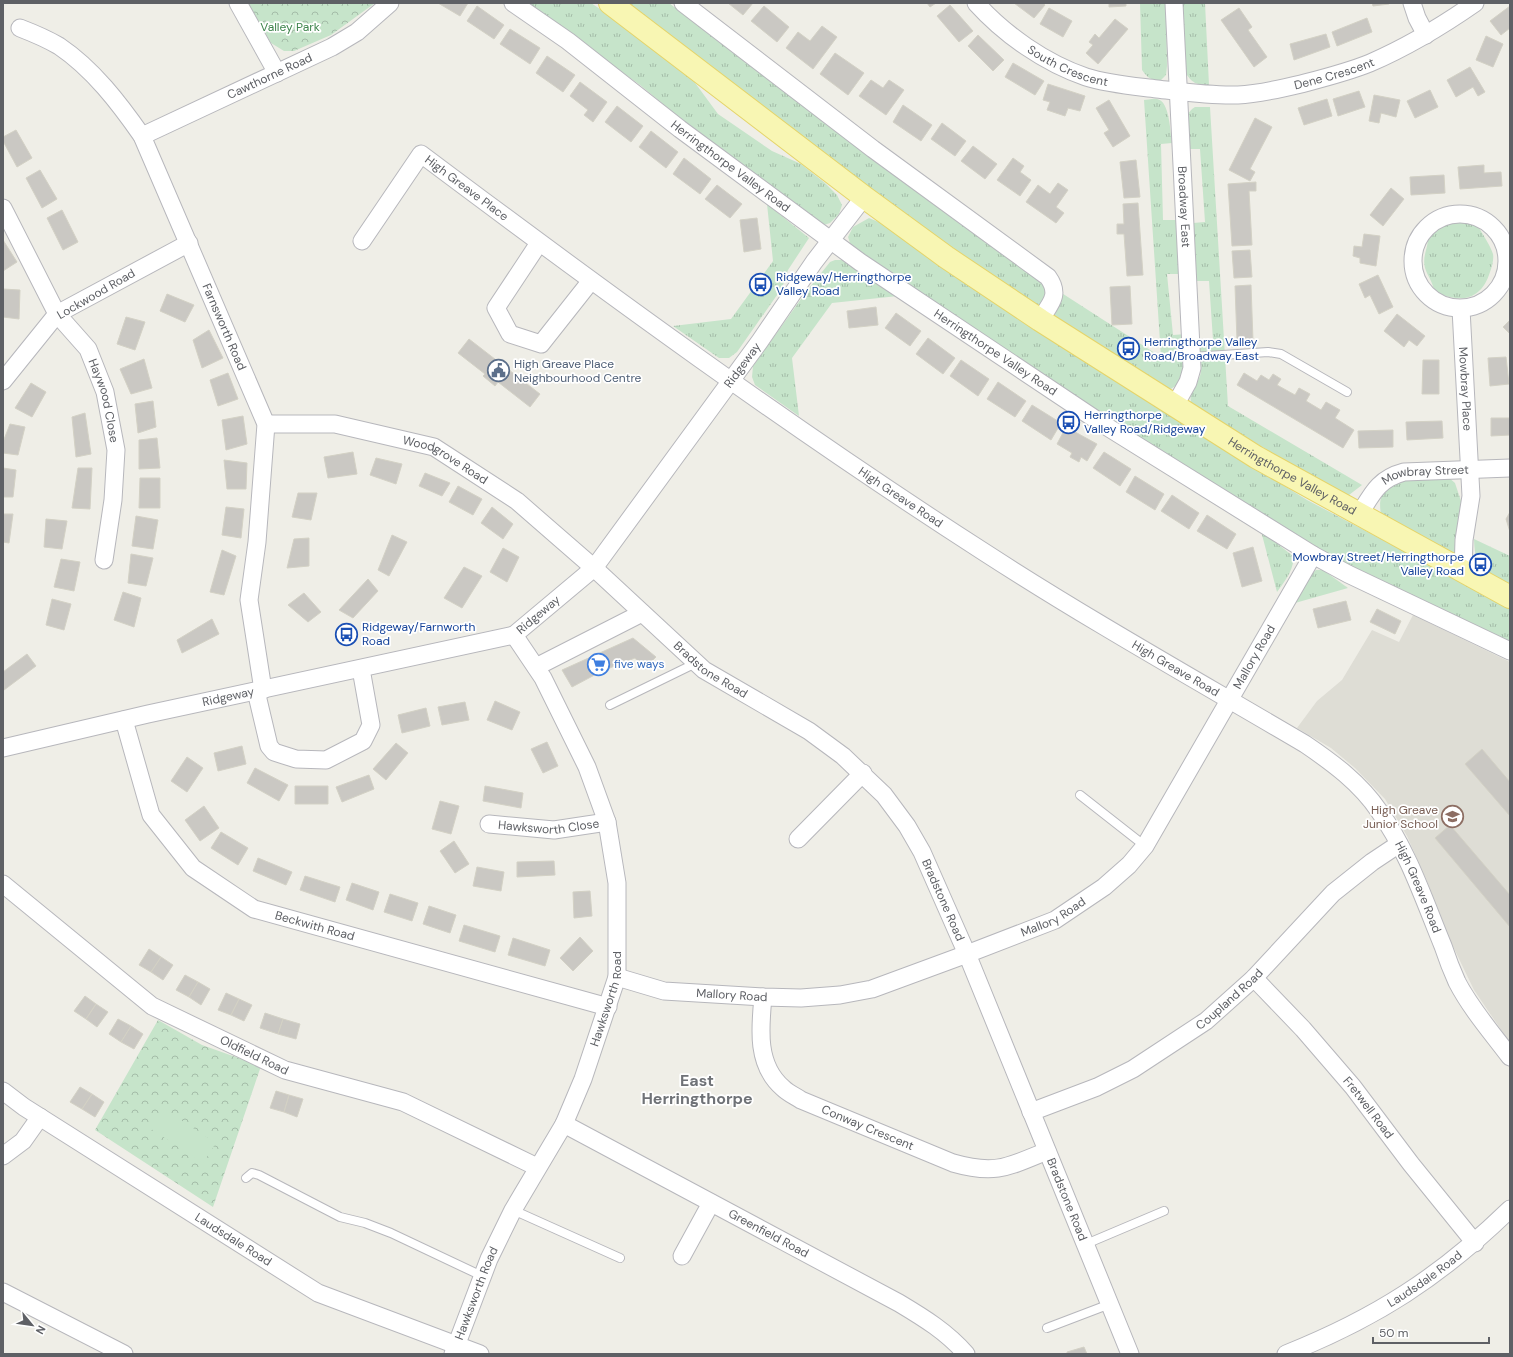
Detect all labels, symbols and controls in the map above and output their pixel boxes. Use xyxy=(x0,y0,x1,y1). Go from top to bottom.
park label: Valley Park xyxy=(260,19,320,35)
street label: South Crescent xyxy=(1024,42,1110,90)
street label: Cawthorne Road xyxy=(225,49,315,103)
street label: Dene Crescent xyxy=(1292,54,1377,93)
street label: Herringthorpe Valley Road xyxy=(667,117,793,216)
street label: High Greave Place xyxy=(422,152,512,225)
street label: Broadway East xyxy=(1174,166,1194,248)
street label: Lockwood Road xyxy=(54,265,138,323)
place label: Ridgeway/Herringthorpe Valley Road xyxy=(776,269,911,299)
bus stop icon: Ridgeway/Herringthorpe Valley Road xyxy=(748,271,774,297)
street label: Farnsworth Road xyxy=(198,281,250,373)
street label: Herringthorpe Valley Road xyxy=(931,306,1060,399)
place label: Herringthorpe Valley Road/Broadway East xyxy=(1144,334,1259,364)
bus stop icon: Herringthorpe Valley Road/Broadway East xyxy=(1116,336,1142,362)
street label: Ridgeway xyxy=(720,339,765,391)
street label: Mowbray Place xyxy=(1455,346,1476,432)
street label: Haywood Close xyxy=(85,356,122,444)
place label: High Greave Place Neighbourhood Centre xyxy=(514,356,642,386)
public building icon: High Greave Place Neighbourhood Centre xyxy=(486,358,512,384)
place label: Herringthorpe Valley Road/Ridgeway xyxy=(1084,407,1206,437)
bus stop icon: Herringthorpe Valley Road/Ridgeway xyxy=(1056,409,1082,435)
street label: Woodgrove Road xyxy=(401,432,491,488)
street label: Herringthorpe Valley Road xyxy=(1225,433,1359,519)
street label: Mowbray Street xyxy=(1378,462,1469,489)
street label: High Greave Road xyxy=(855,463,946,531)
place label: Mowbray Street/Herringthorpe Valley Road xyxy=(1292,549,1464,579)
bus stop icon: Mowbray Street/Herringthorpe Valley Road xyxy=(1467,551,1493,577)
street label: Ridgeway xyxy=(513,591,564,638)
place label: Ridgeway/Farnworth Road xyxy=(362,619,475,649)
bus stop icon: Ridgeway/Farnworth Road xyxy=(334,621,360,647)
street label: Mallory Road xyxy=(1229,622,1279,692)
street label: High Greave Road xyxy=(1129,637,1222,700)
street label: Bradstone Road xyxy=(670,638,751,702)
supermarket icon: five ways xyxy=(585,651,611,677)
place label: five ways xyxy=(614,656,664,672)
street label: Ridgeway xyxy=(201,683,256,710)
place label: High Greave Junior School xyxy=(1363,802,1438,832)
school or university icon: High Greave Junior School xyxy=(1440,804,1466,830)
street label: Hawksworth Close xyxy=(497,815,601,838)
street label: High Greave Road xyxy=(1391,838,1445,935)
street label: Bradstone Road xyxy=(918,856,968,943)
street label: Mallory Road xyxy=(1018,894,1089,941)
street label: Beckwith Road xyxy=(273,907,356,944)
street label: Hawksworth Road xyxy=(586,951,625,1049)
street label: Coupland Road xyxy=(1193,965,1267,1034)
street label: Mallory Road xyxy=(696,985,768,1005)
street label: Oldfield Road xyxy=(217,1032,291,1079)
district label: East Herringthorpe xyxy=(641,1070,753,1109)
street label: Fretwell Road xyxy=(1339,1073,1397,1142)
street label: Conway Crescent xyxy=(819,1101,917,1154)
street label: Bradstone Road xyxy=(1043,1156,1091,1243)
street label: Greenfield Road xyxy=(726,1205,812,1261)
street label: Laudsdale Road xyxy=(192,1209,275,1270)
street label: Hawksworth Road xyxy=(451,1244,502,1342)
street label: Laudsdale Road xyxy=(1384,1247,1465,1311)
north arrow xyxy=(12,1305,52,1345)
scale bar xyxy=(1373,1319,1489,1345)
text: N xyxy=(33,1323,49,1337)
text: 50 m xyxy=(1379,1325,1408,1341)

